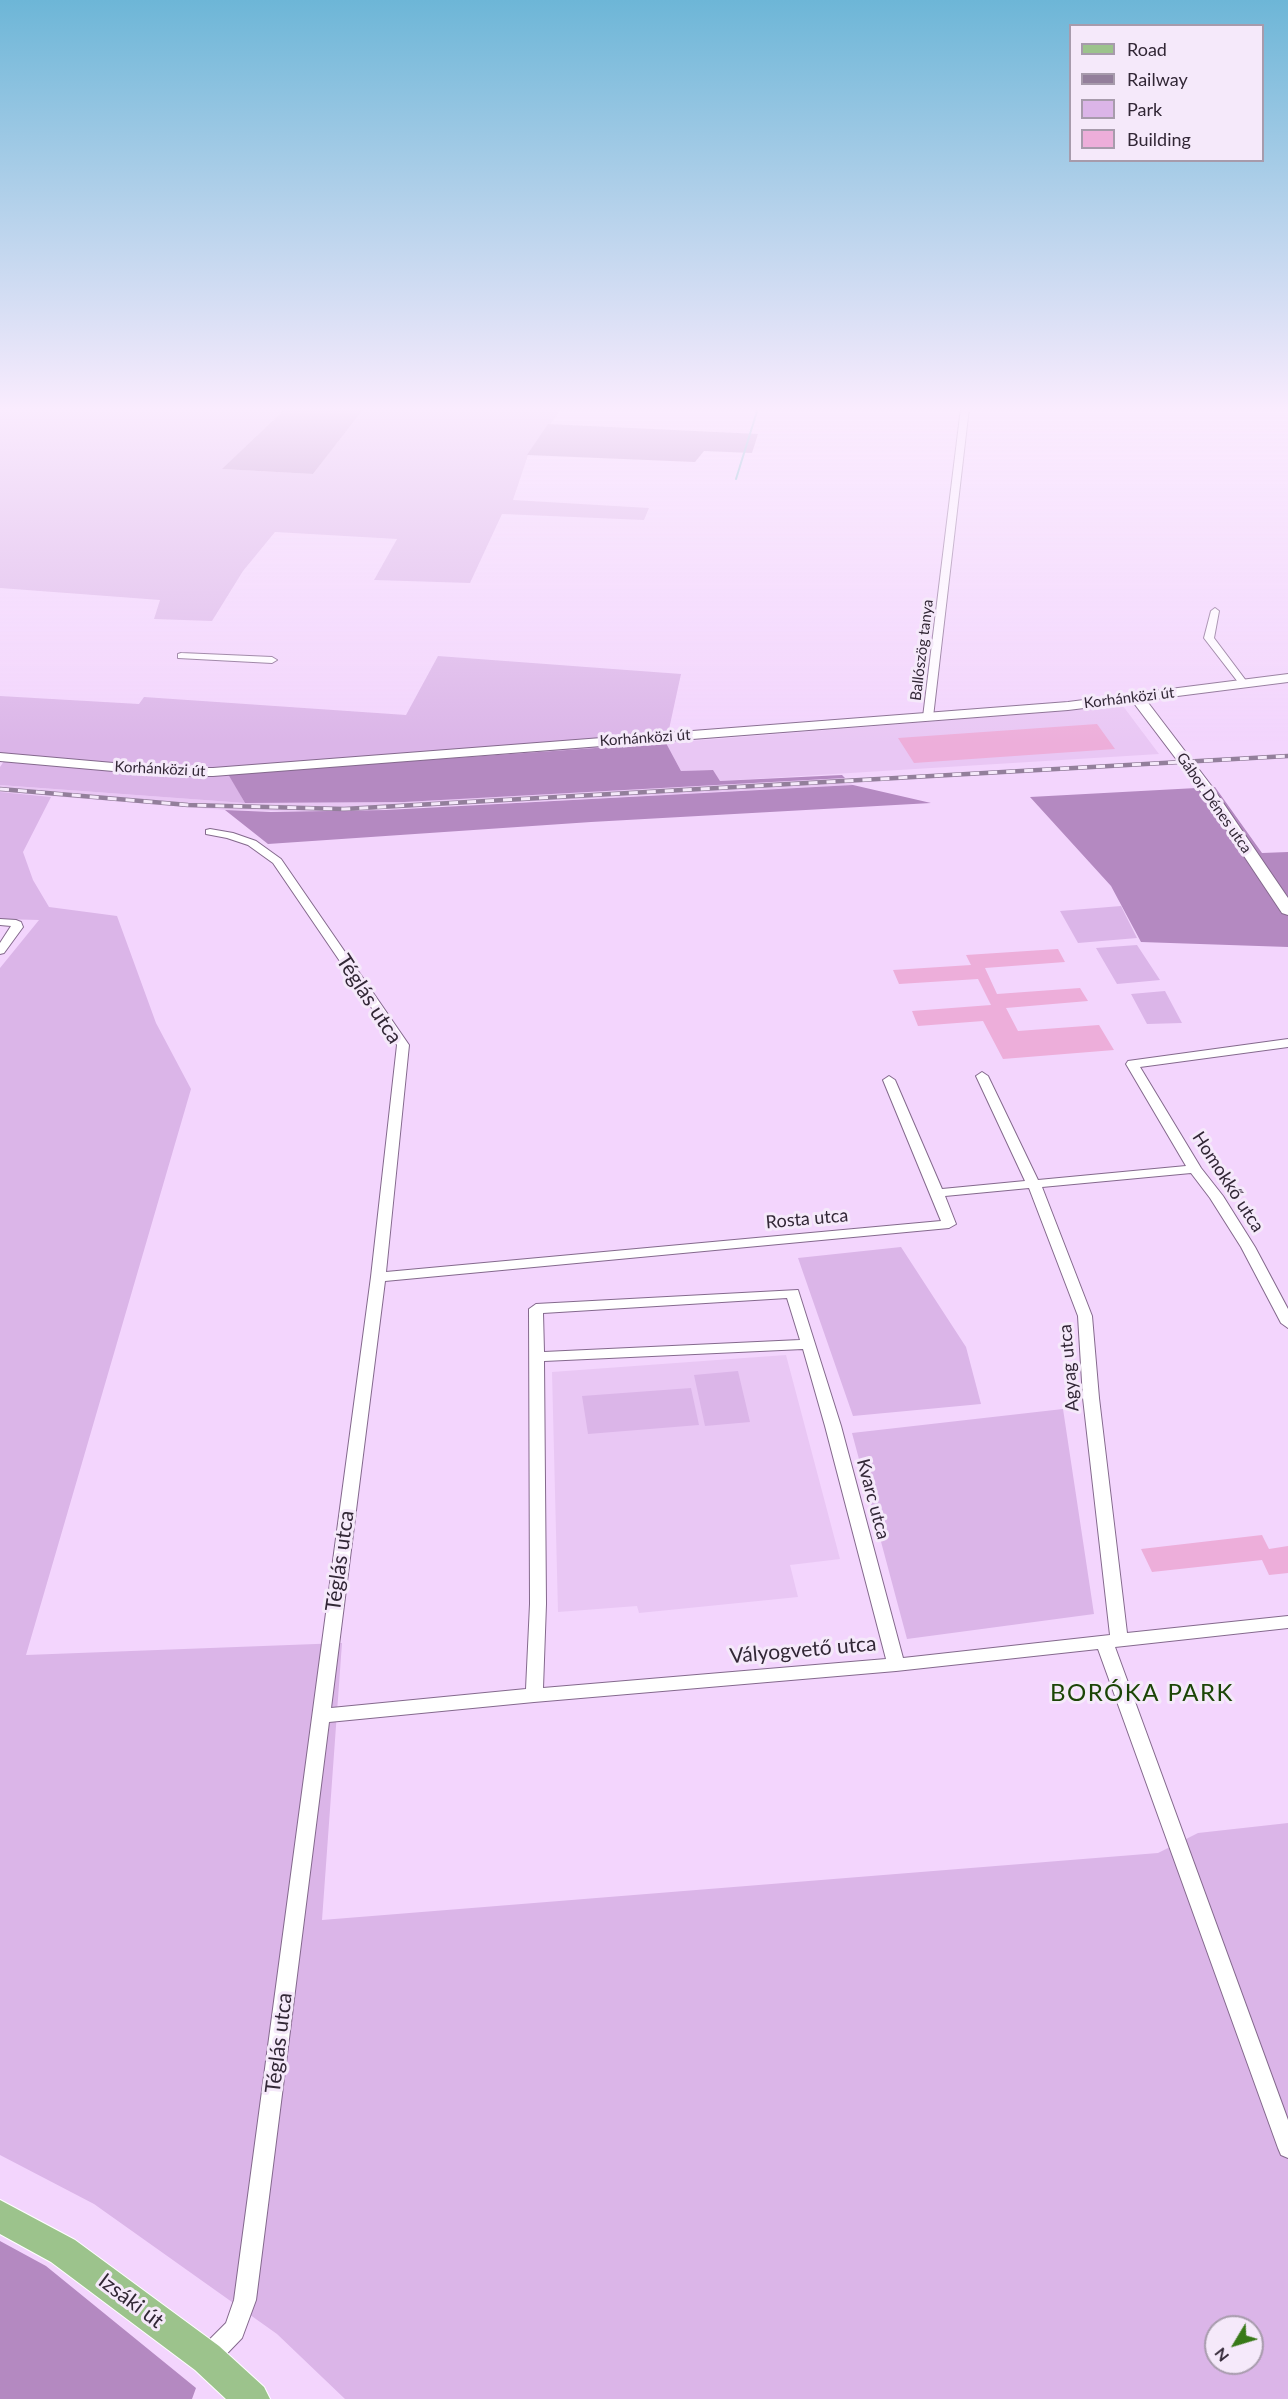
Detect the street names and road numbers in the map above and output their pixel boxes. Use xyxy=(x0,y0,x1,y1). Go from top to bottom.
street label: Ballószög tanya xyxy=(907,598,937,702)
street label: Korhánközi út xyxy=(1083,684,1175,712)
street label: Korhánközi út xyxy=(599,726,691,750)
street label: Gábor Dénes utca xyxy=(1173,749,1255,857)
street label: Korhánközi út xyxy=(114,758,206,780)
street label: Téglás utca xyxy=(331,950,407,1048)
street label: Homokkő utca xyxy=(1188,1128,1268,1236)
street label: Rosta utca xyxy=(765,1205,849,1233)
street label: Agyag utca xyxy=(1054,1323,1084,1413)
street label: Kvarc utca xyxy=(852,1456,894,1542)
street label: Téglás utca xyxy=(320,1509,360,1613)
street label: Vályogvető utca xyxy=(729,1631,877,1669)
street label: Téglás utca xyxy=(260,1991,298,2095)
street label: Izsáki út xyxy=(93,2268,169,2334)

